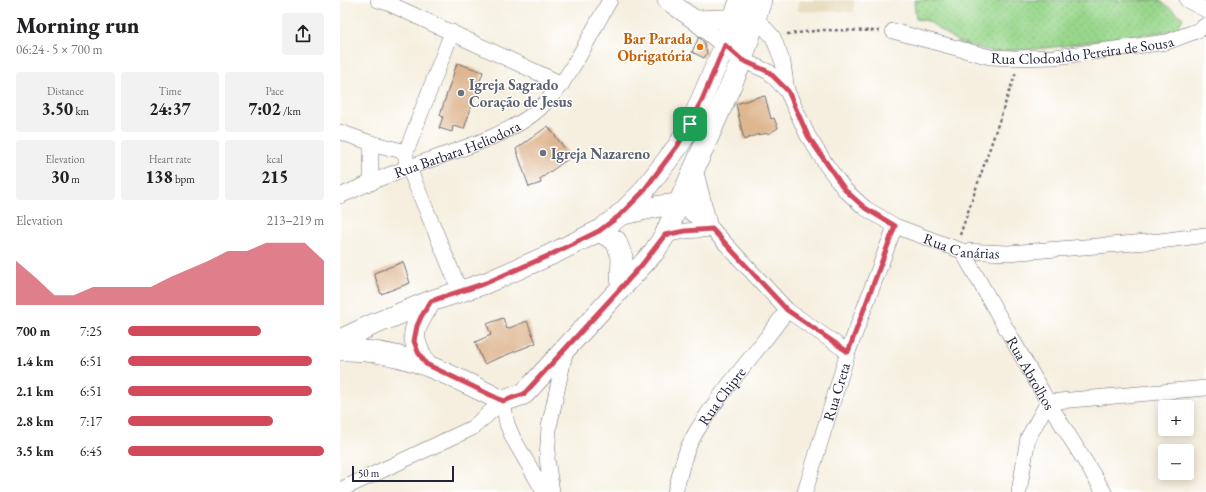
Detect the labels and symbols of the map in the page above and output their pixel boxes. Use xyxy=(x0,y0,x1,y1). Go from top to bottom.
place label: Bar Parada Obrigatória xyxy=(617,29,692,65)
street label: Rua Clodoaldo Pereira de Sousa xyxy=(990,31,1176,68)
marker: Bar Parada Obrigatória xyxy=(695,42,705,52)
place label: Igreja Sagrado Coração de Jesus xyxy=(469,75,572,111)
marker: Igreja Sagrado Coração de Jesus xyxy=(456,88,466,98)
pin xyxy=(673,107,707,141)
street label: Rua Barbara Heliodora xyxy=(391,115,523,182)
place label: Igreja Nazareno xyxy=(551,144,650,163)
marker: Igreja Nazareno xyxy=(538,148,548,158)
street label: Rua Canárias xyxy=(921,228,1000,262)
street label: Rua Abrolhos xyxy=(1003,332,1060,413)
street label: Rua Creta xyxy=(818,360,854,423)
street label: Rua Chipre xyxy=(693,362,749,429)
scale bar xyxy=(352,464,454,483)

